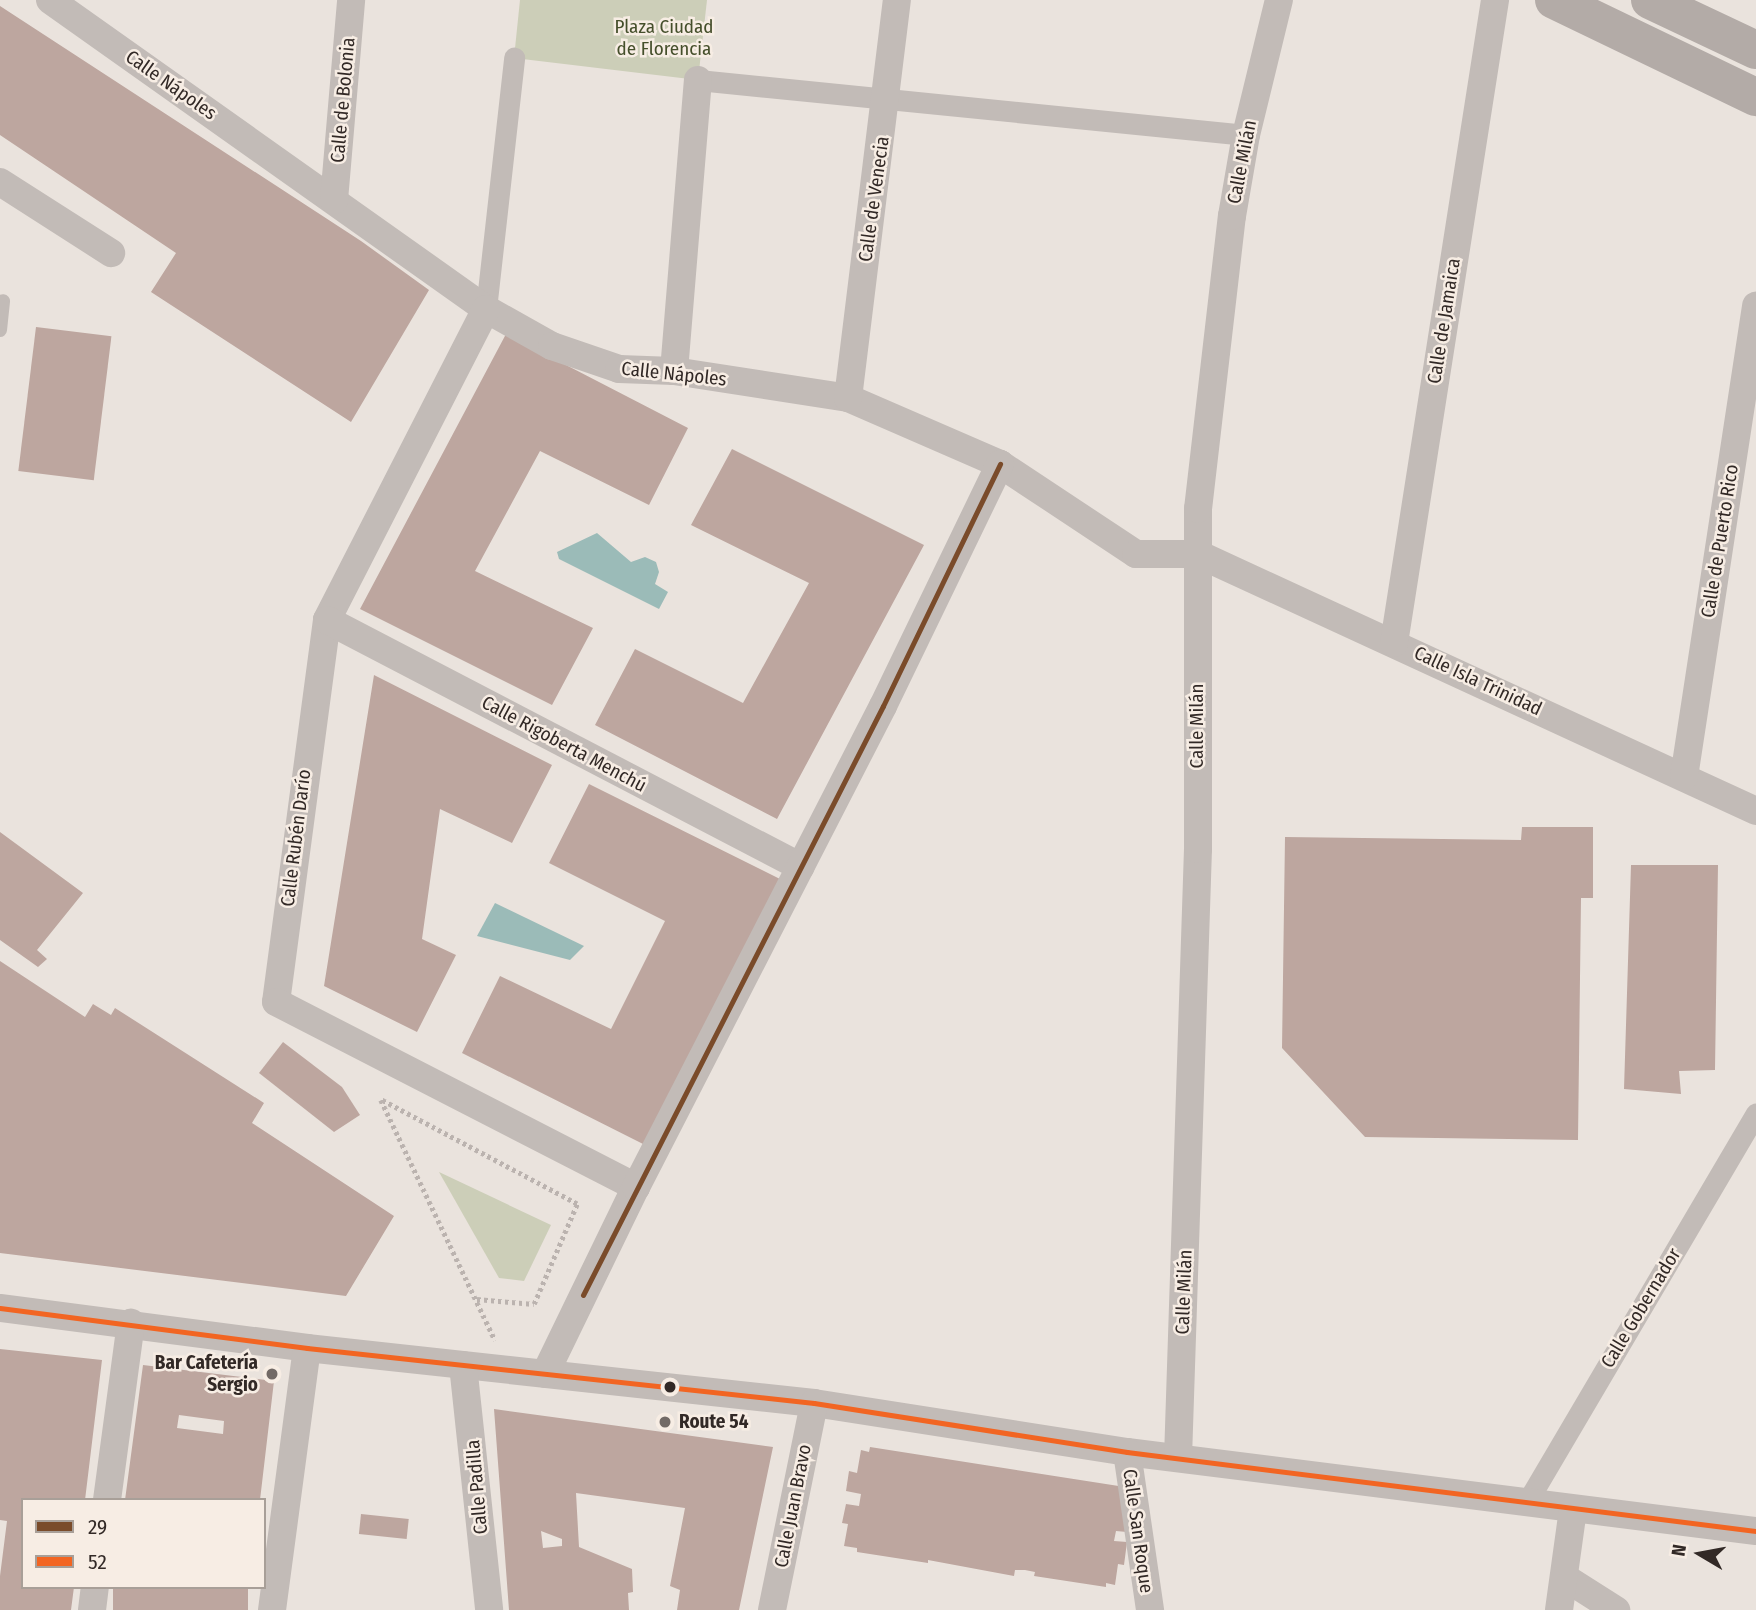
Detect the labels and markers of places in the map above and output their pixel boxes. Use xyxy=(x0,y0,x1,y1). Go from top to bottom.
place label: Bar Cafetería Sergio xyxy=(155,1352,258,1396)
marker: Bar Cafetería Sergio xyxy=(264,1366,280,1382)
unlabelled marker xyxy=(663,1380,677,1394)
place label: Route 54 xyxy=(679,1411,748,1433)
marker: Route 54 xyxy=(657,1414,673,1430)

